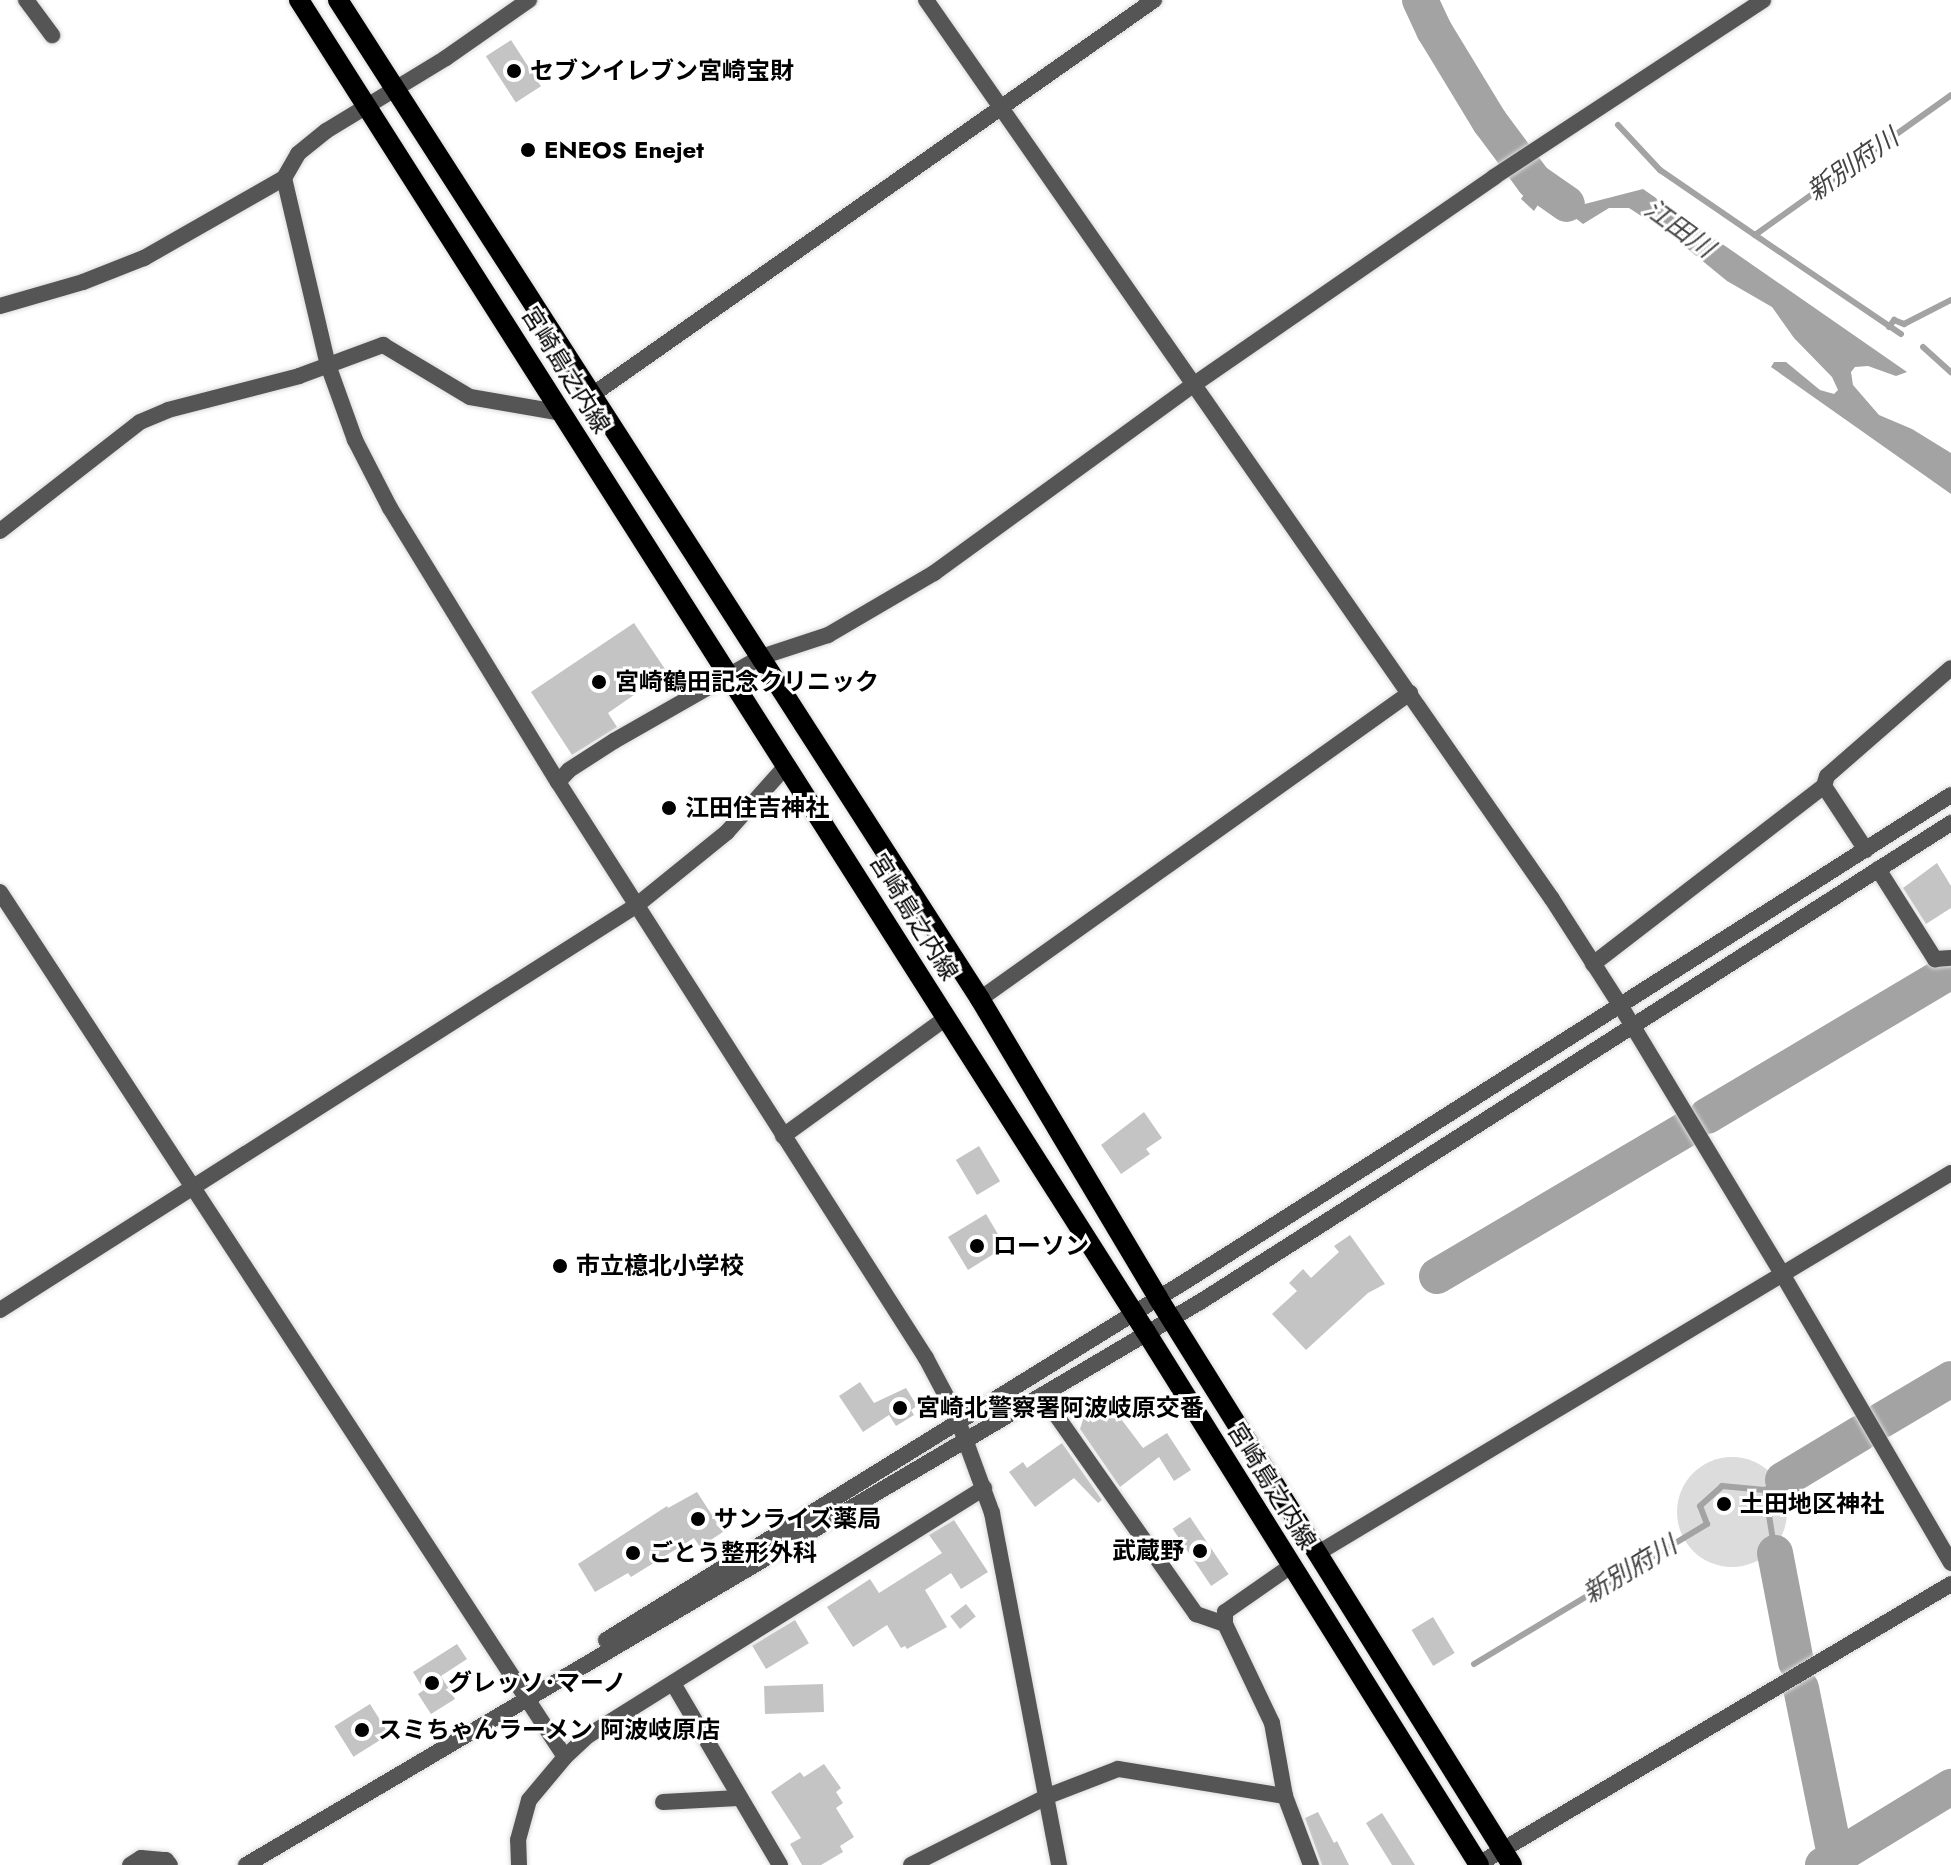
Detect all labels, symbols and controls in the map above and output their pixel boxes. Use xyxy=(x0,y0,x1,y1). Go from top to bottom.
place label: セブンイレブン宮崎宝財 xyxy=(530,57,794,85)
marker: セブンイレブン宮崎宝財 xyxy=(505,62,523,80)
water label: 新別府川 xyxy=(1801,122,1905,208)
place label: ENEOS Enejet xyxy=(544,136,704,164)
marker: ENEOS Enejet xyxy=(519,141,537,159)
water label: 江田川 xyxy=(1638,193,1720,265)
street label: 宮崎島之内線 xyxy=(516,301,616,439)
place label: 宮崎鶴田記念クリニック xyxy=(615,668,879,696)
marker: 宮崎鶴田記念クリニック xyxy=(590,673,608,691)
place label: 江田住吉神社 xyxy=(685,794,829,822)
marker: 江田住吉神社 xyxy=(660,799,678,817)
street label: 宮崎島之内線 xyxy=(864,848,964,986)
place label: ローソン xyxy=(993,1232,1089,1260)
marker: ローソン xyxy=(968,1237,986,1255)
place label: 市立檍北小学校 xyxy=(576,1252,744,1280)
marker: 市立檍北小学校 xyxy=(551,1257,569,1275)
place label: 宮崎北警察署阿波岐原交番 xyxy=(916,1394,1204,1422)
marker: 宮崎北警察署阿波岐原交番 xyxy=(891,1399,909,1417)
street label: 宮崎島之内線 xyxy=(1222,1417,1322,1555)
place label: 土田地区神社 xyxy=(1740,1490,1884,1518)
marker: 土田地区神社 xyxy=(1715,1495,1733,1513)
place label: サンライズ薬局 xyxy=(714,1505,882,1533)
marker: サンライズ薬局 xyxy=(689,1510,707,1528)
water label: 新別府川 xyxy=(1577,1530,1683,1610)
place label: 武蔵野 xyxy=(1112,1537,1184,1565)
place label: ごとう整形外科 xyxy=(649,1539,817,1567)
marker: 武蔵野 xyxy=(1191,1542,1209,1560)
marker: ごとう整形外科 xyxy=(624,1544,642,1562)
place label: グレッソ･マーノ xyxy=(448,1669,628,1697)
marker: グレッソ･マーノ xyxy=(423,1674,441,1692)
place label: スミちゃんラーメン 阿波岐原店 xyxy=(378,1716,721,1744)
marker: スミちゃんラーメン 阿波岐原店 xyxy=(353,1721,371,1739)

